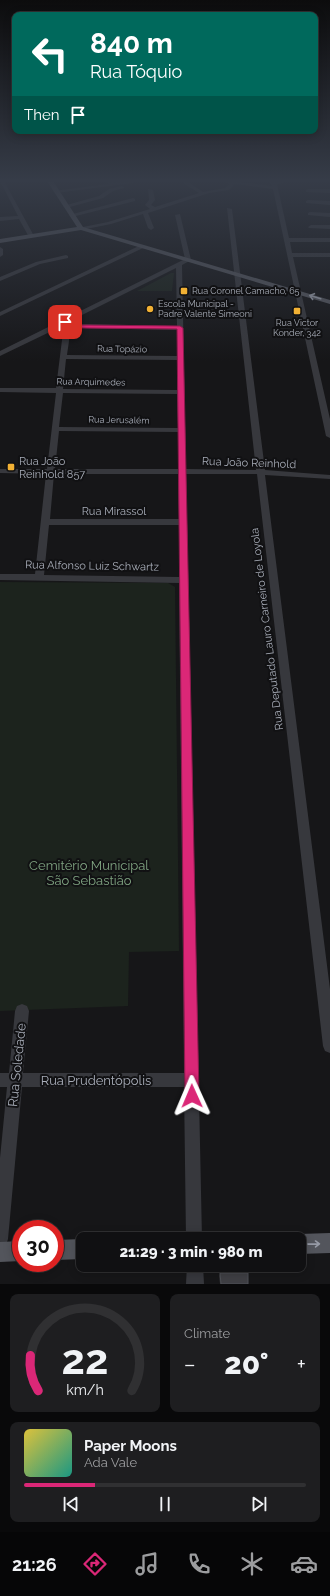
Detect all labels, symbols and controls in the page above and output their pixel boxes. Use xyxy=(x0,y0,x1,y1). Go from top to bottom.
text: 840 m xyxy=(90,27,173,60)
icon: left xyxy=(24,28,76,80)
text: Rua Tóquio xyxy=(90,61,182,82)
icon: arrive xyxy=(67,104,89,126)
text: Then xyxy=(24,106,59,124)
marker: Rua Coronel Camacho, 65 xyxy=(179,286,189,296)
place label: Rua Coronel Camacho, 65 xyxy=(192,286,300,296)
one-way arrow xyxy=(308,293,321,300)
place label: Escola Municipal - Padre Valente Simeoni xyxy=(158,299,252,319)
marker: Escola Municipal - Padre Valente Simeoni xyxy=(145,304,155,314)
pin xyxy=(48,305,82,339)
marker: Rua Victor Konder, 342 xyxy=(292,306,302,316)
icon: arrive xyxy=(54,311,76,333)
place label: Rua Victor Konder, 342 xyxy=(273,318,321,338)
street label: Rua Topázio xyxy=(97,344,147,354)
street label: Rua Arquimedes xyxy=(56,376,126,388)
street label: Rua Jerusalém xyxy=(88,414,150,426)
place label: Rua João Reinhold 857 xyxy=(19,455,85,481)
street label: Rua João Reinhold xyxy=(202,455,296,471)
marker: Rua João Reinhold 857 xyxy=(6,462,16,472)
street label: Rua Mirassol xyxy=(82,505,146,518)
street label: Rua Deputado Lauro Carneiro de Loyola xyxy=(248,527,286,731)
street label: Rua Alfonso Luiz Schwartz xyxy=(25,558,160,574)
park label: Cemitério Municipal São Sebastião xyxy=(29,858,149,888)
street label: Rua Soledade xyxy=(5,1022,29,1108)
street label: Rua Prudentópolis xyxy=(41,1073,151,1088)
position arrow xyxy=(171,1075,213,1117)
speed limit sign: 30 xyxy=(12,1220,64,1272)
one-way arrow xyxy=(308,1240,321,1248)
text: 21:29 · 3 min · 980 m xyxy=(119,1243,263,1261)
text: Climate xyxy=(184,1326,230,1341)
text: 22 xyxy=(62,1335,108,1384)
text: 20° xyxy=(224,1346,268,1381)
text: − xyxy=(184,1351,196,1377)
text: + xyxy=(297,1351,306,1377)
text: km/h xyxy=(66,1382,104,1398)
text: Paper Moons xyxy=(84,1437,177,1455)
text: Ada Vale xyxy=(84,1455,137,1470)
icon: previous xyxy=(60,1493,82,1515)
icon: pause xyxy=(154,1493,176,1515)
icon: next xyxy=(248,1493,270,1515)
icon: directions xyxy=(81,1550,109,1578)
icon: music xyxy=(133,1550,161,1578)
icon: phone xyxy=(185,1550,213,1578)
icon: climate xyxy=(238,1550,266,1578)
icon: car xyxy=(290,1550,318,1578)
text: 21:26 xyxy=(12,1554,57,1575)

